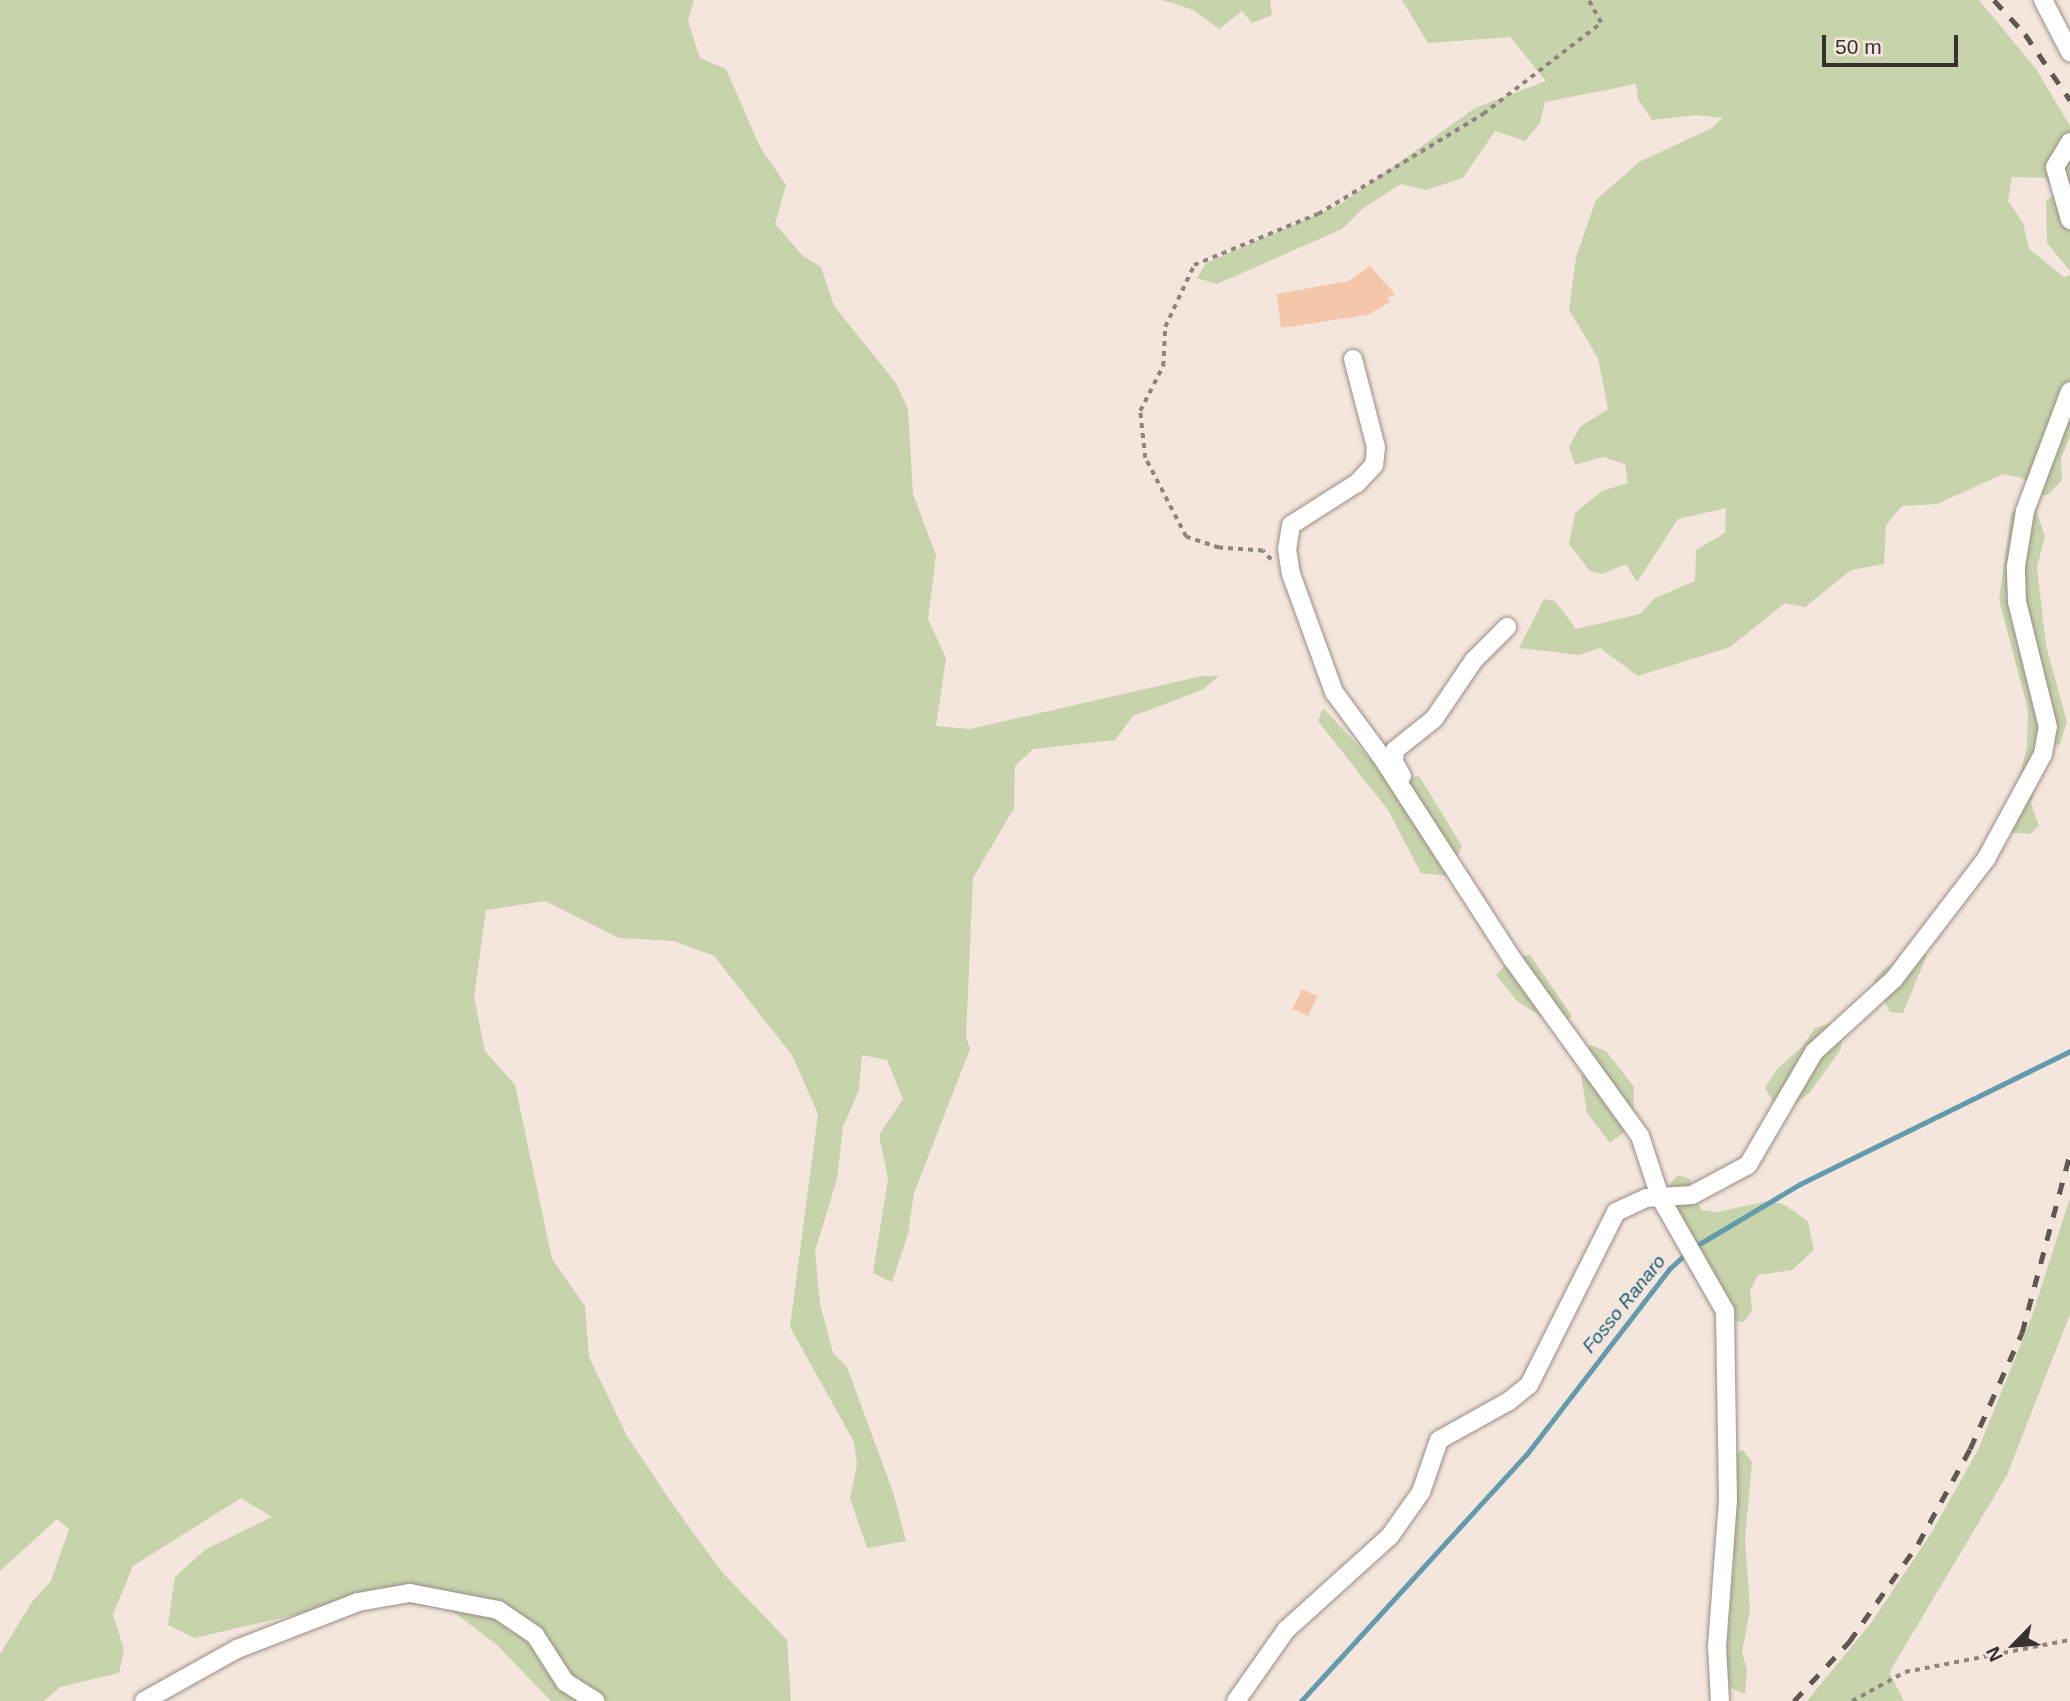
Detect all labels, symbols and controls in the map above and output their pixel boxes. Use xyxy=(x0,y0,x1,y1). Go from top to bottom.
scale bar xyxy=(1825,21,1962,65)
text: 50 m xyxy=(1835,35,1882,58)
water label: Fosso Ranaro xyxy=(1578,1250,1670,1358)
north arrow xyxy=(1979,1610,2049,1680)
text: N xyxy=(1982,1643,2007,1665)

